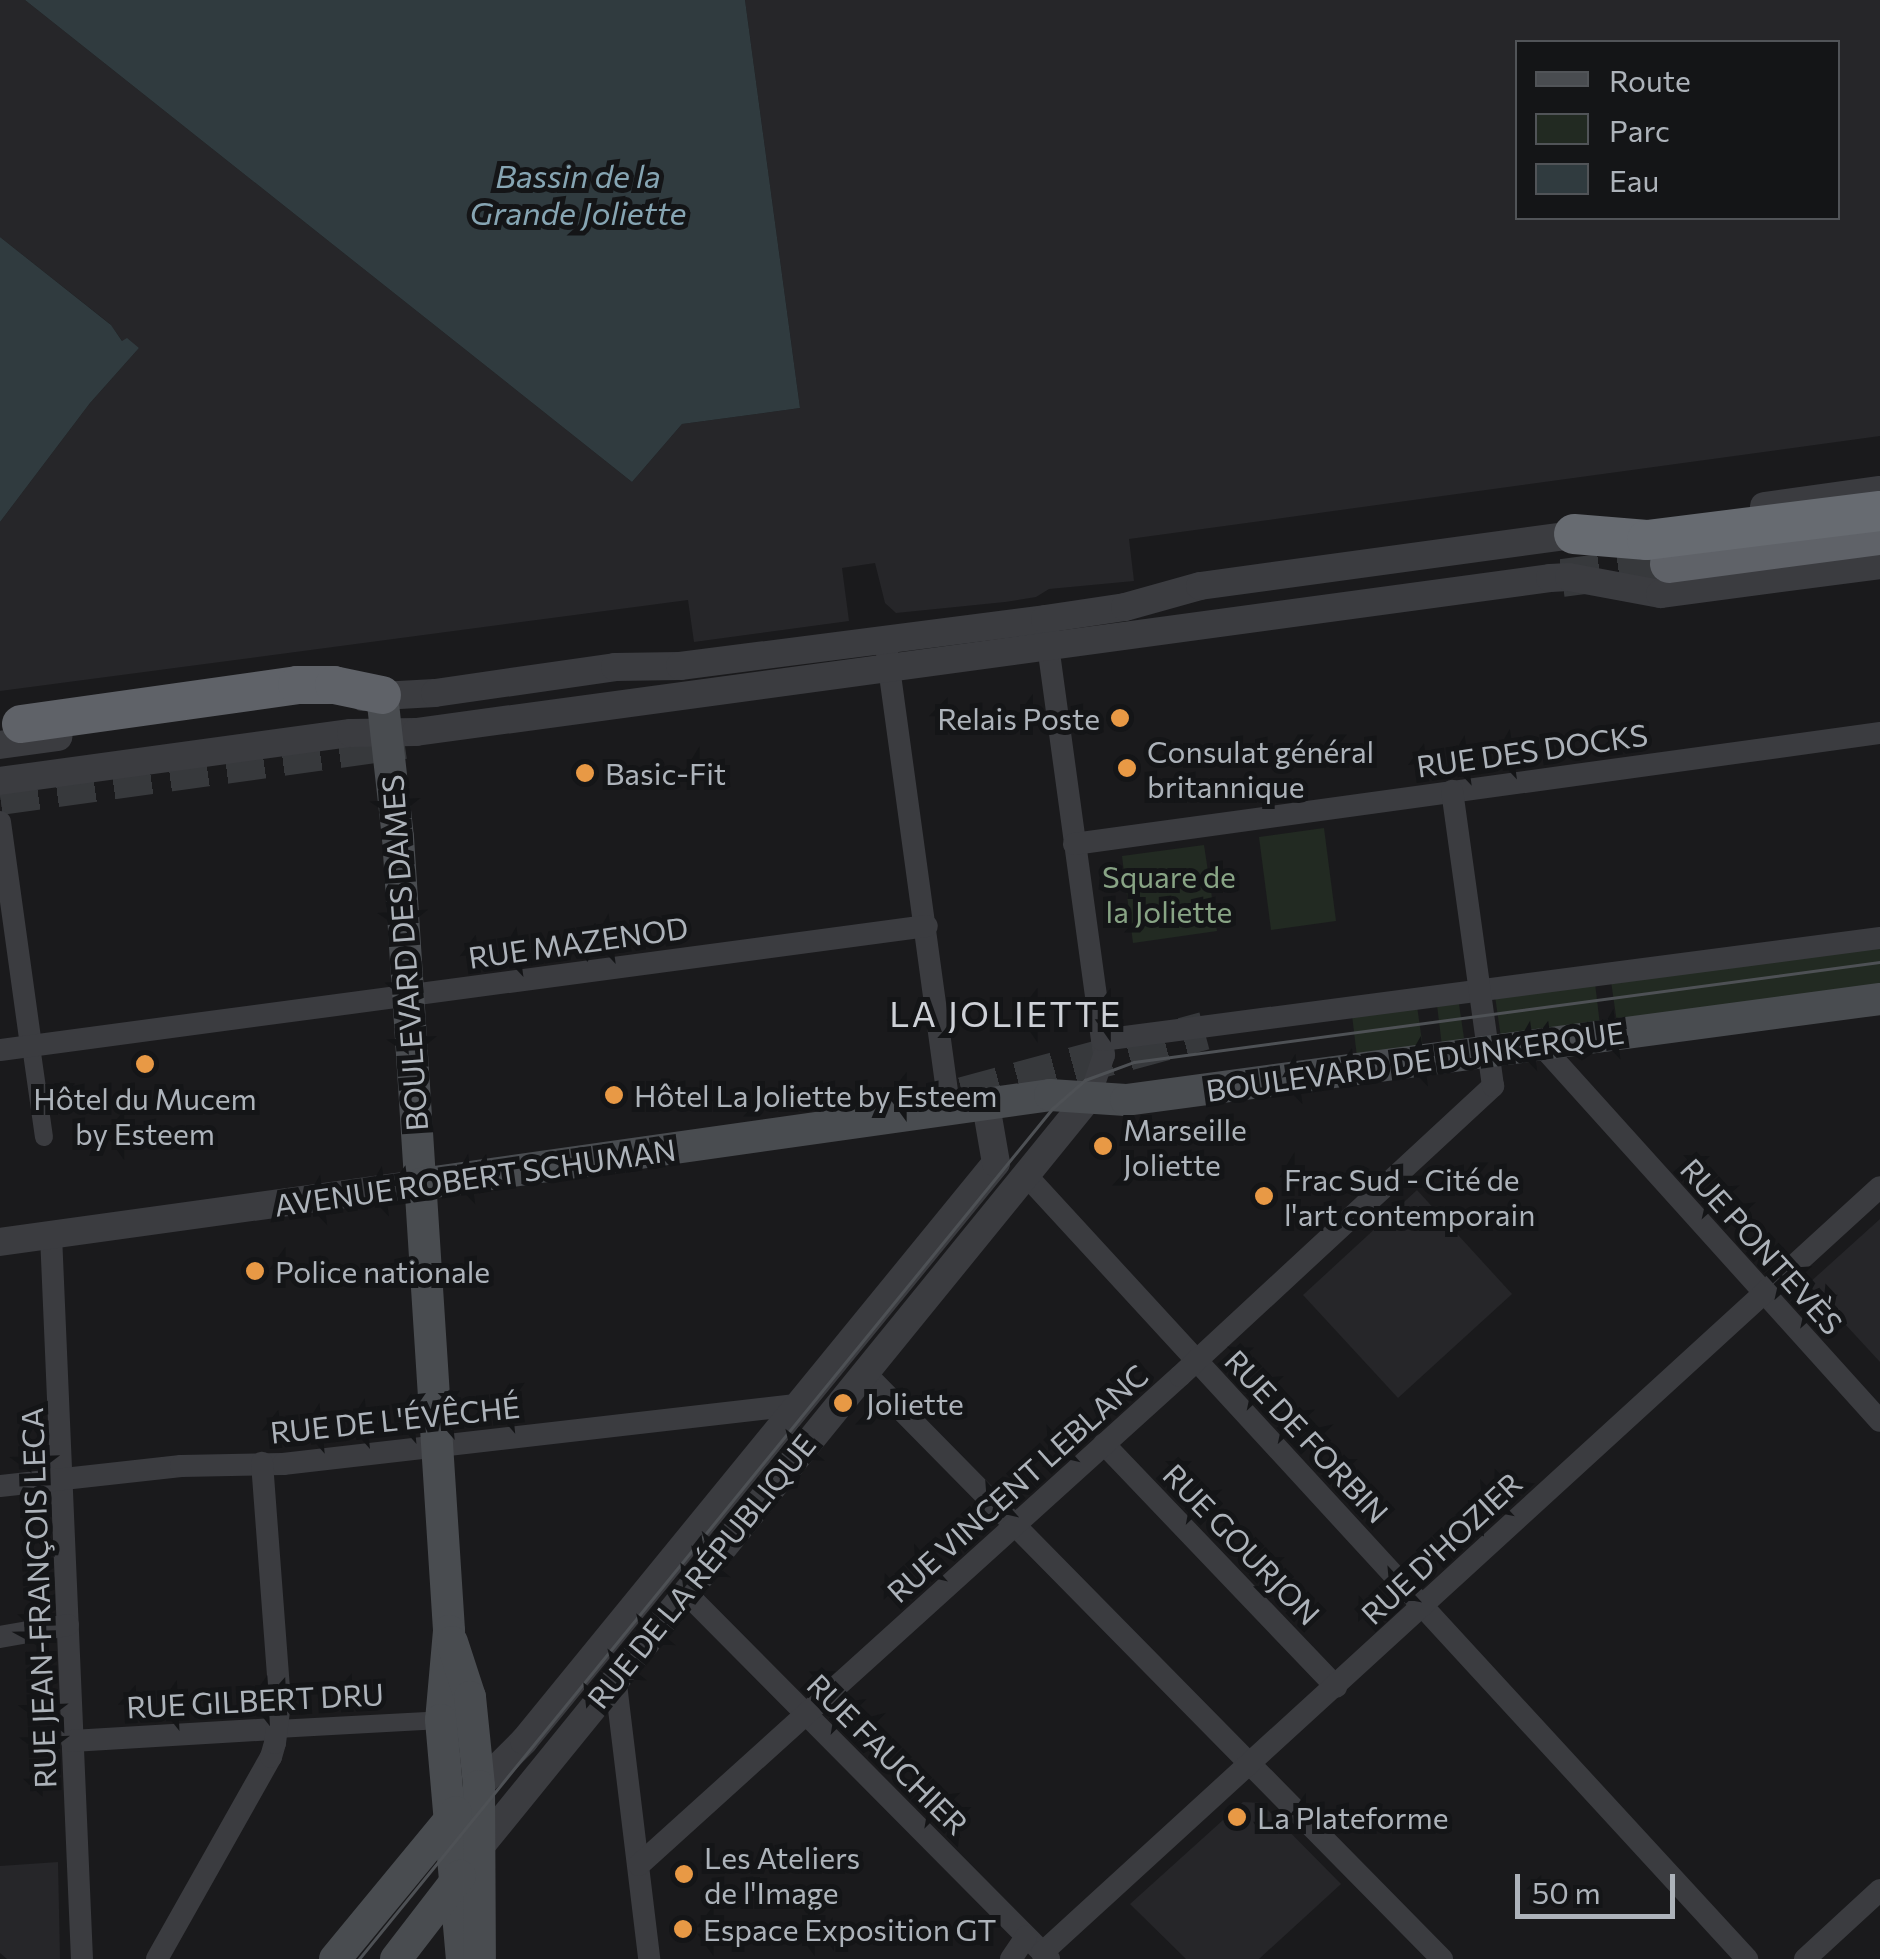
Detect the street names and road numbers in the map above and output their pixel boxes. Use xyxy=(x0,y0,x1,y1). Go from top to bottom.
street label: RUE DES DOCKS xyxy=(1414,716,1650,784)
street label: BOULEVARD DES DAMES xyxy=(374,774,434,1132)
street label: RUE MAZENOD xyxy=(466,909,690,975)
street label: BOULEVARD DE DUNKERQUE xyxy=(1204,1014,1626,1108)
street label: AVENUE ROBERT SCHUMAN xyxy=(272,1131,678,1223)
street label: RUE PONTEVÈS xyxy=(1674,1151,1850,1341)
street label: RUE DE FORBIN xyxy=(1218,1342,1396,1530)
street label: RUE VINCENT LEBLANC xyxy=(879,1357,1155,1609)
street label: RUE DE L'ÉVÊCHÉ xyxy=(268,1388,522,1450)
street label: RUE JEAN-FRANÇOIS LECA xyxy=(13,1407,63,1789)
street label: RUE DE LA RÉPUBLIQUE xyxy=(579,1427,823,1715)
street label: RUE GOURJON xyxy=(1156,1456,1328,1632)
street label: RUE D'HOZIER xyxy=(1353,1465,1529,1631)
street label: RUE FAUCHIER xyxy=(800,1666,976,1842)
street label: RUE GILBERT DRU xyxy=(125,1675,385,1725)

